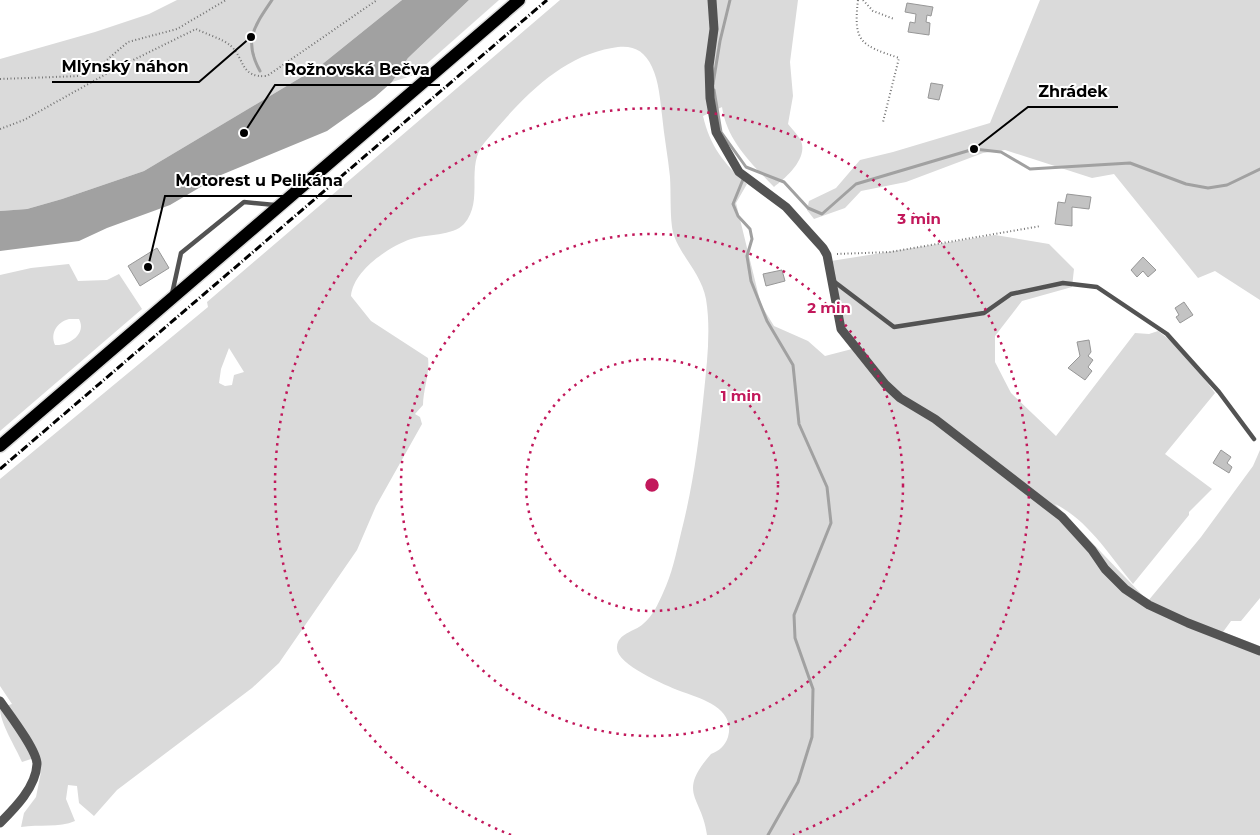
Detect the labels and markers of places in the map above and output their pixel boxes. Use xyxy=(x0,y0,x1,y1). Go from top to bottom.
callout: Mlýnský náhon xyxy=(52,51,199,82)
callout: Rožnovská Bečva xyxy=(275,54,440,85)
callout: Zhrádek xyxy=(1028,76,1118,107)
callout: Motorest u Pelikána xyxy=(165,165,352,196)
centre of rings xyxy=(643,476,661,494)

